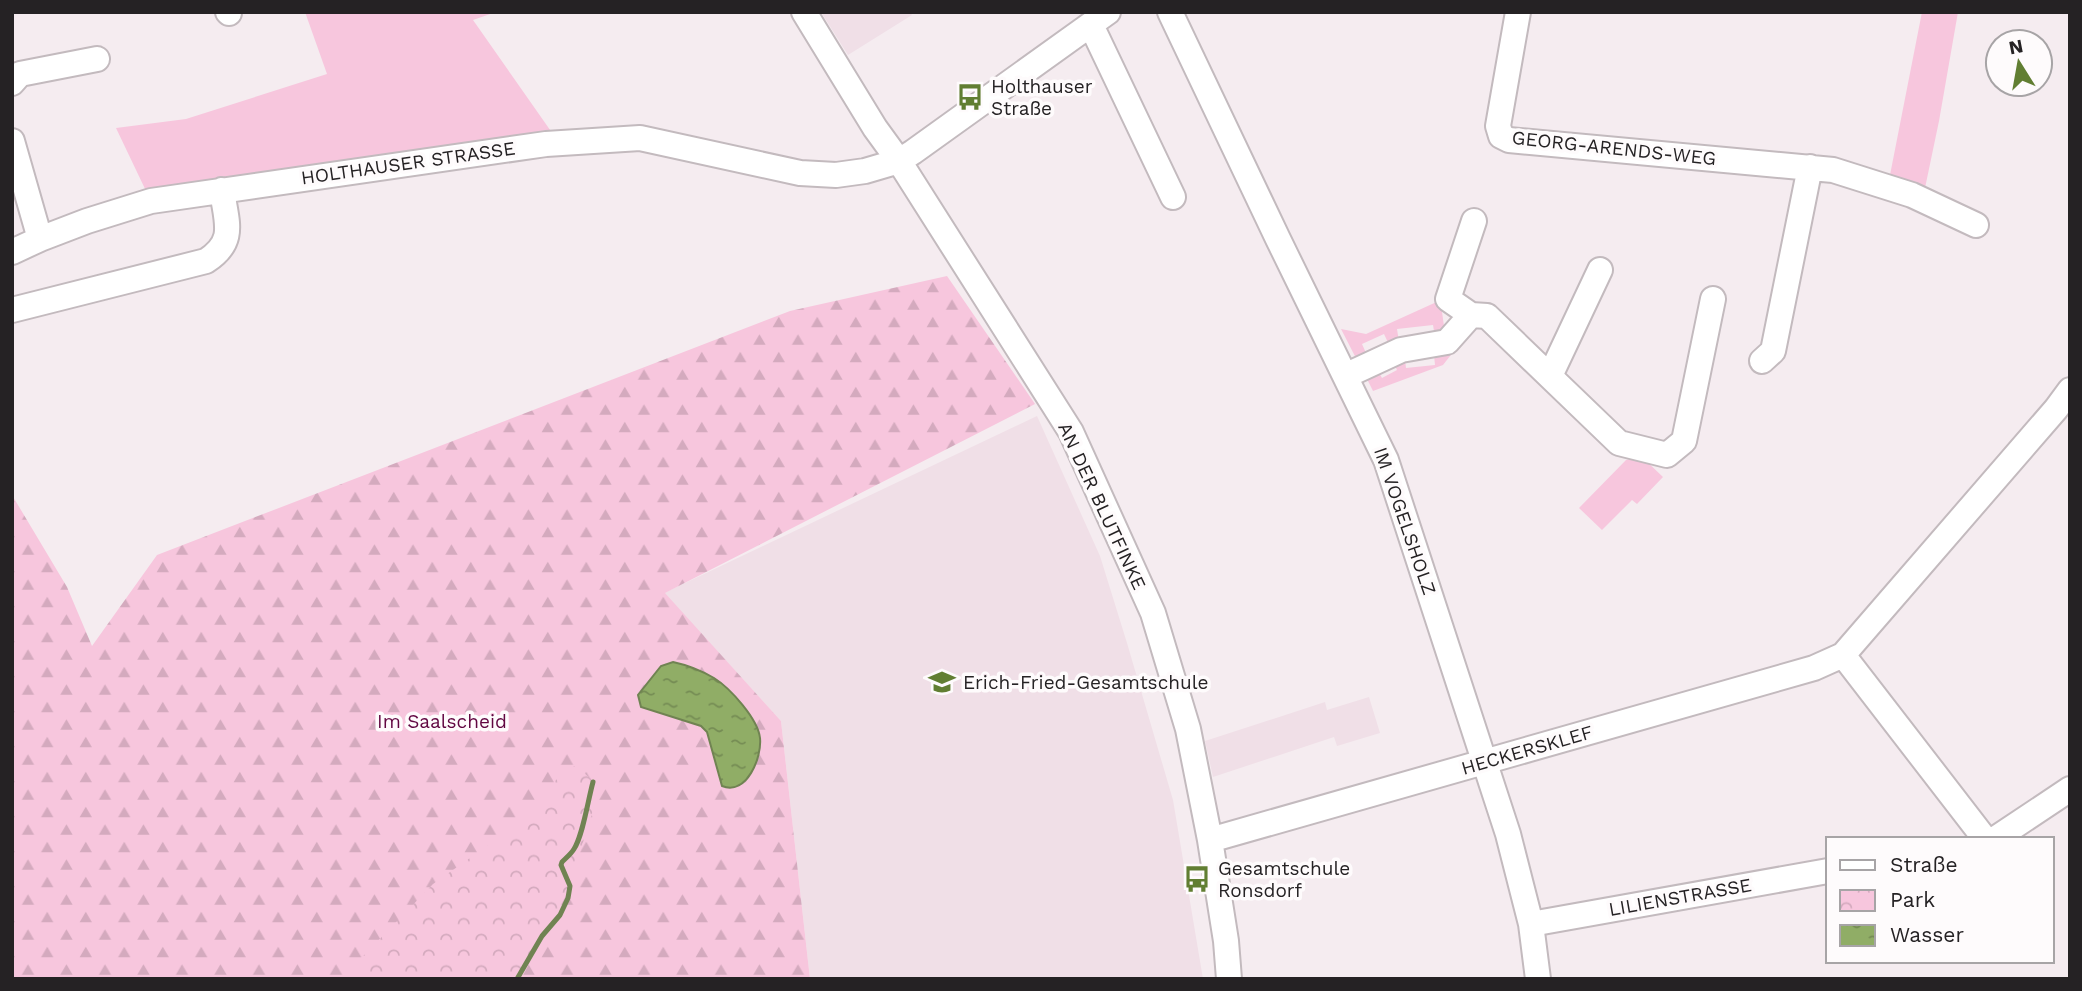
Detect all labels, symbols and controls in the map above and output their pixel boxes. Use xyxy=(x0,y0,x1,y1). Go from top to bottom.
north arrow xyxy=(1984,28,2054,98)
text: N xyxy=(2007,34,2025,59)
place label: Holthauser Straße xyxy=(991,75,1093,120)
bus stop icon: Holthauser Straße xyxy=(955,82,985,112)
street label: GEORG-ARENDS-WEG xyxy=(1511,126,1717,170)
street label: HOLTHAUSER STRASSE xyxy=(299,137,517,189)
street label: AN DER BLUTFINKE xyxy=(1053,419,1151,593)
street label: IM VOGELSHOLZ xyxy=(1369,444,1441,598)
school or university icon: Erich-Fried-Gesamtschule xyxy=(927,667,957,697)
place label: Erich-Fried-Gesamtschule xyxy=(963,671,1209,694)
park label: Im Saalscheid xyxy=(377,710,507,733)
street label: HECKERSKLEF xyxy=(1459,720,1595,780)
legend xyxy=(1826,837,2054,963)
text: Straße xyxy=(1890,852,1958,877)
place label: Gesamtschule Ronsdorf xyxy=(1218,857,1350,902)
bus stop icon: Gesamtschule Ronsdorf xyxy=(1182,864,1212,894)
street label: LILIENSTRASSE xyxy=(1607,873,1753,921)
text: Park xyxy=(1890,887,1935,912)
text: Wasser xyxy=(1890,922,1964,947)

